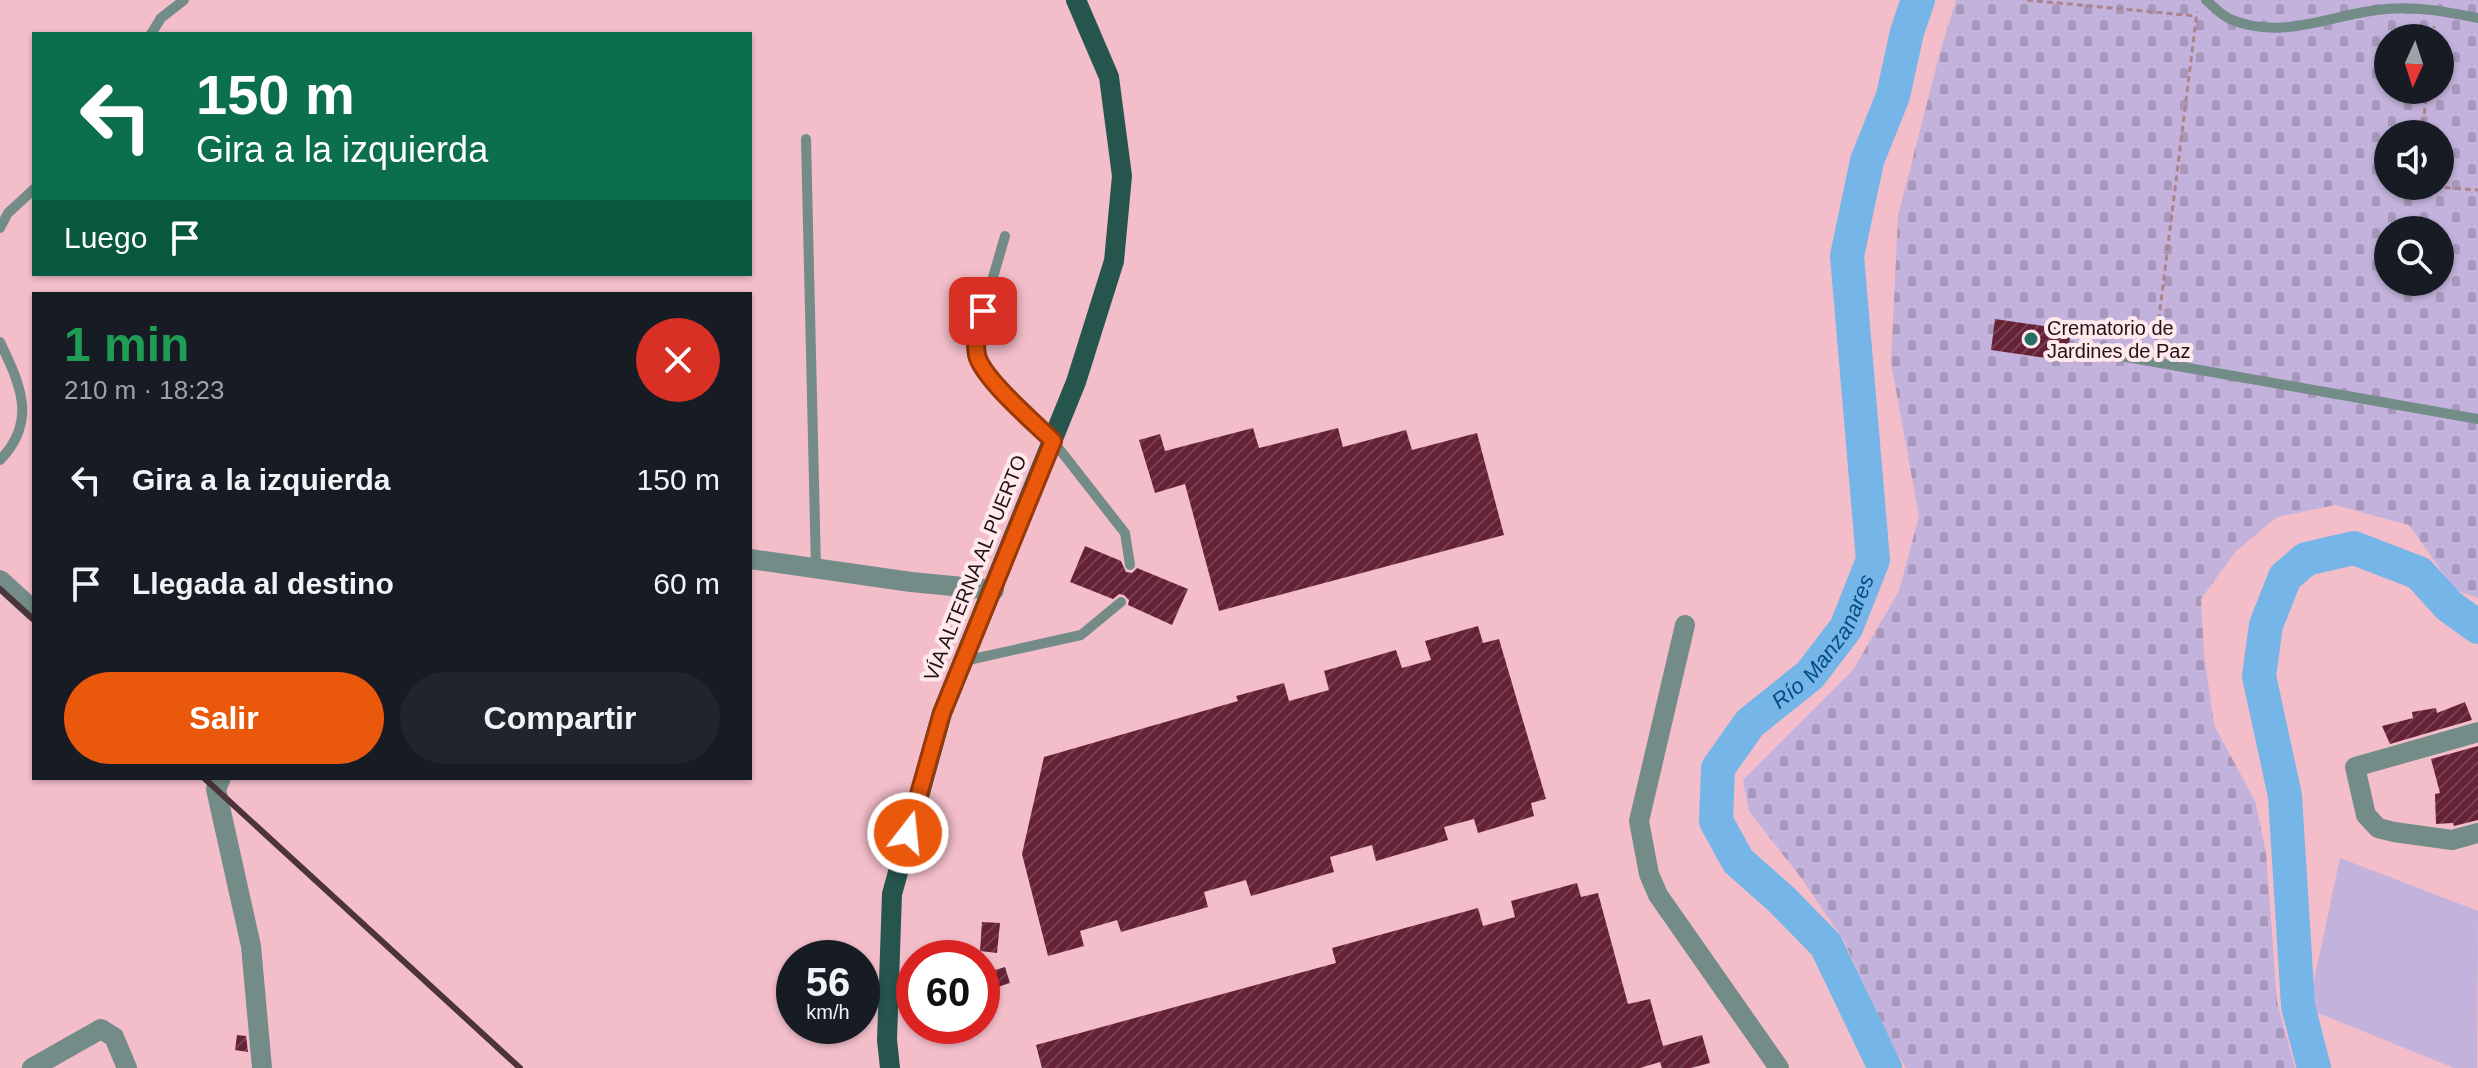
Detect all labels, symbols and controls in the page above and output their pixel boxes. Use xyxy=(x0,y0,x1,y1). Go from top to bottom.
north arrow xyxy=(2374,24,2454,104)
map controls xyxy=(2374,24,2454,296)
text: 150 m xyxy=(196,63,355,126)
icon: left xyxy=(64,64,168,168)
button: sound xyxy=(2374,120,2454,200)
text: Gira a la izquierda xyxy=(196,129,488,170)
icon: arrive xyxy=(163,216,207,260)
button: search xyxy=(2374,216,2454,296)
text: Luego xyxy=(64,221,147,254)
pin xyxy=(949,277,1017,345)
icon: arrive xyxy=(961,289,1005,333)
place label: Crematorio de Jardines de Paz xyxy=(2047,317,2190,362)
text: 1 min xyxy=(64,318,189,371)
button: close xyxy=(636,318,720,402)
marker: Crematorio de Jardines de Paz xyxy=(2022,330,2040,348)
text: 210 m · 18:23 xyxy=(64,375,224,405)
street label: VÍA ALTERNA AL PUERTO xyxy=(920,452,1030,684)
icon: left xyxy=(64,458,108,502)
text: Gira a la izquierda xyxy=(132,463,390,496)
text: 150 m xyxy=(637,463,720,496)
icon: arrive xyxy=(64,562,108,606)
text: Llegada al destino xyxy=(132,567,394,600)
text: 60 m xyxy=(653,567,720,600)
water label: Río Manzanares xyxy=(1767,571,1879,714)
button: Salir xyxy=(64,672,384,764)
button: Compartir xyxy=(400,672,720,764)
position arrow xyxy=(866,791,950,875)
speed limit sign: 60 xyxy=(896,940,1000,1044)
text: 56 xyxy=(806,960,850,1004)
text: km/h xyxy=(806,1001,850,1023)

